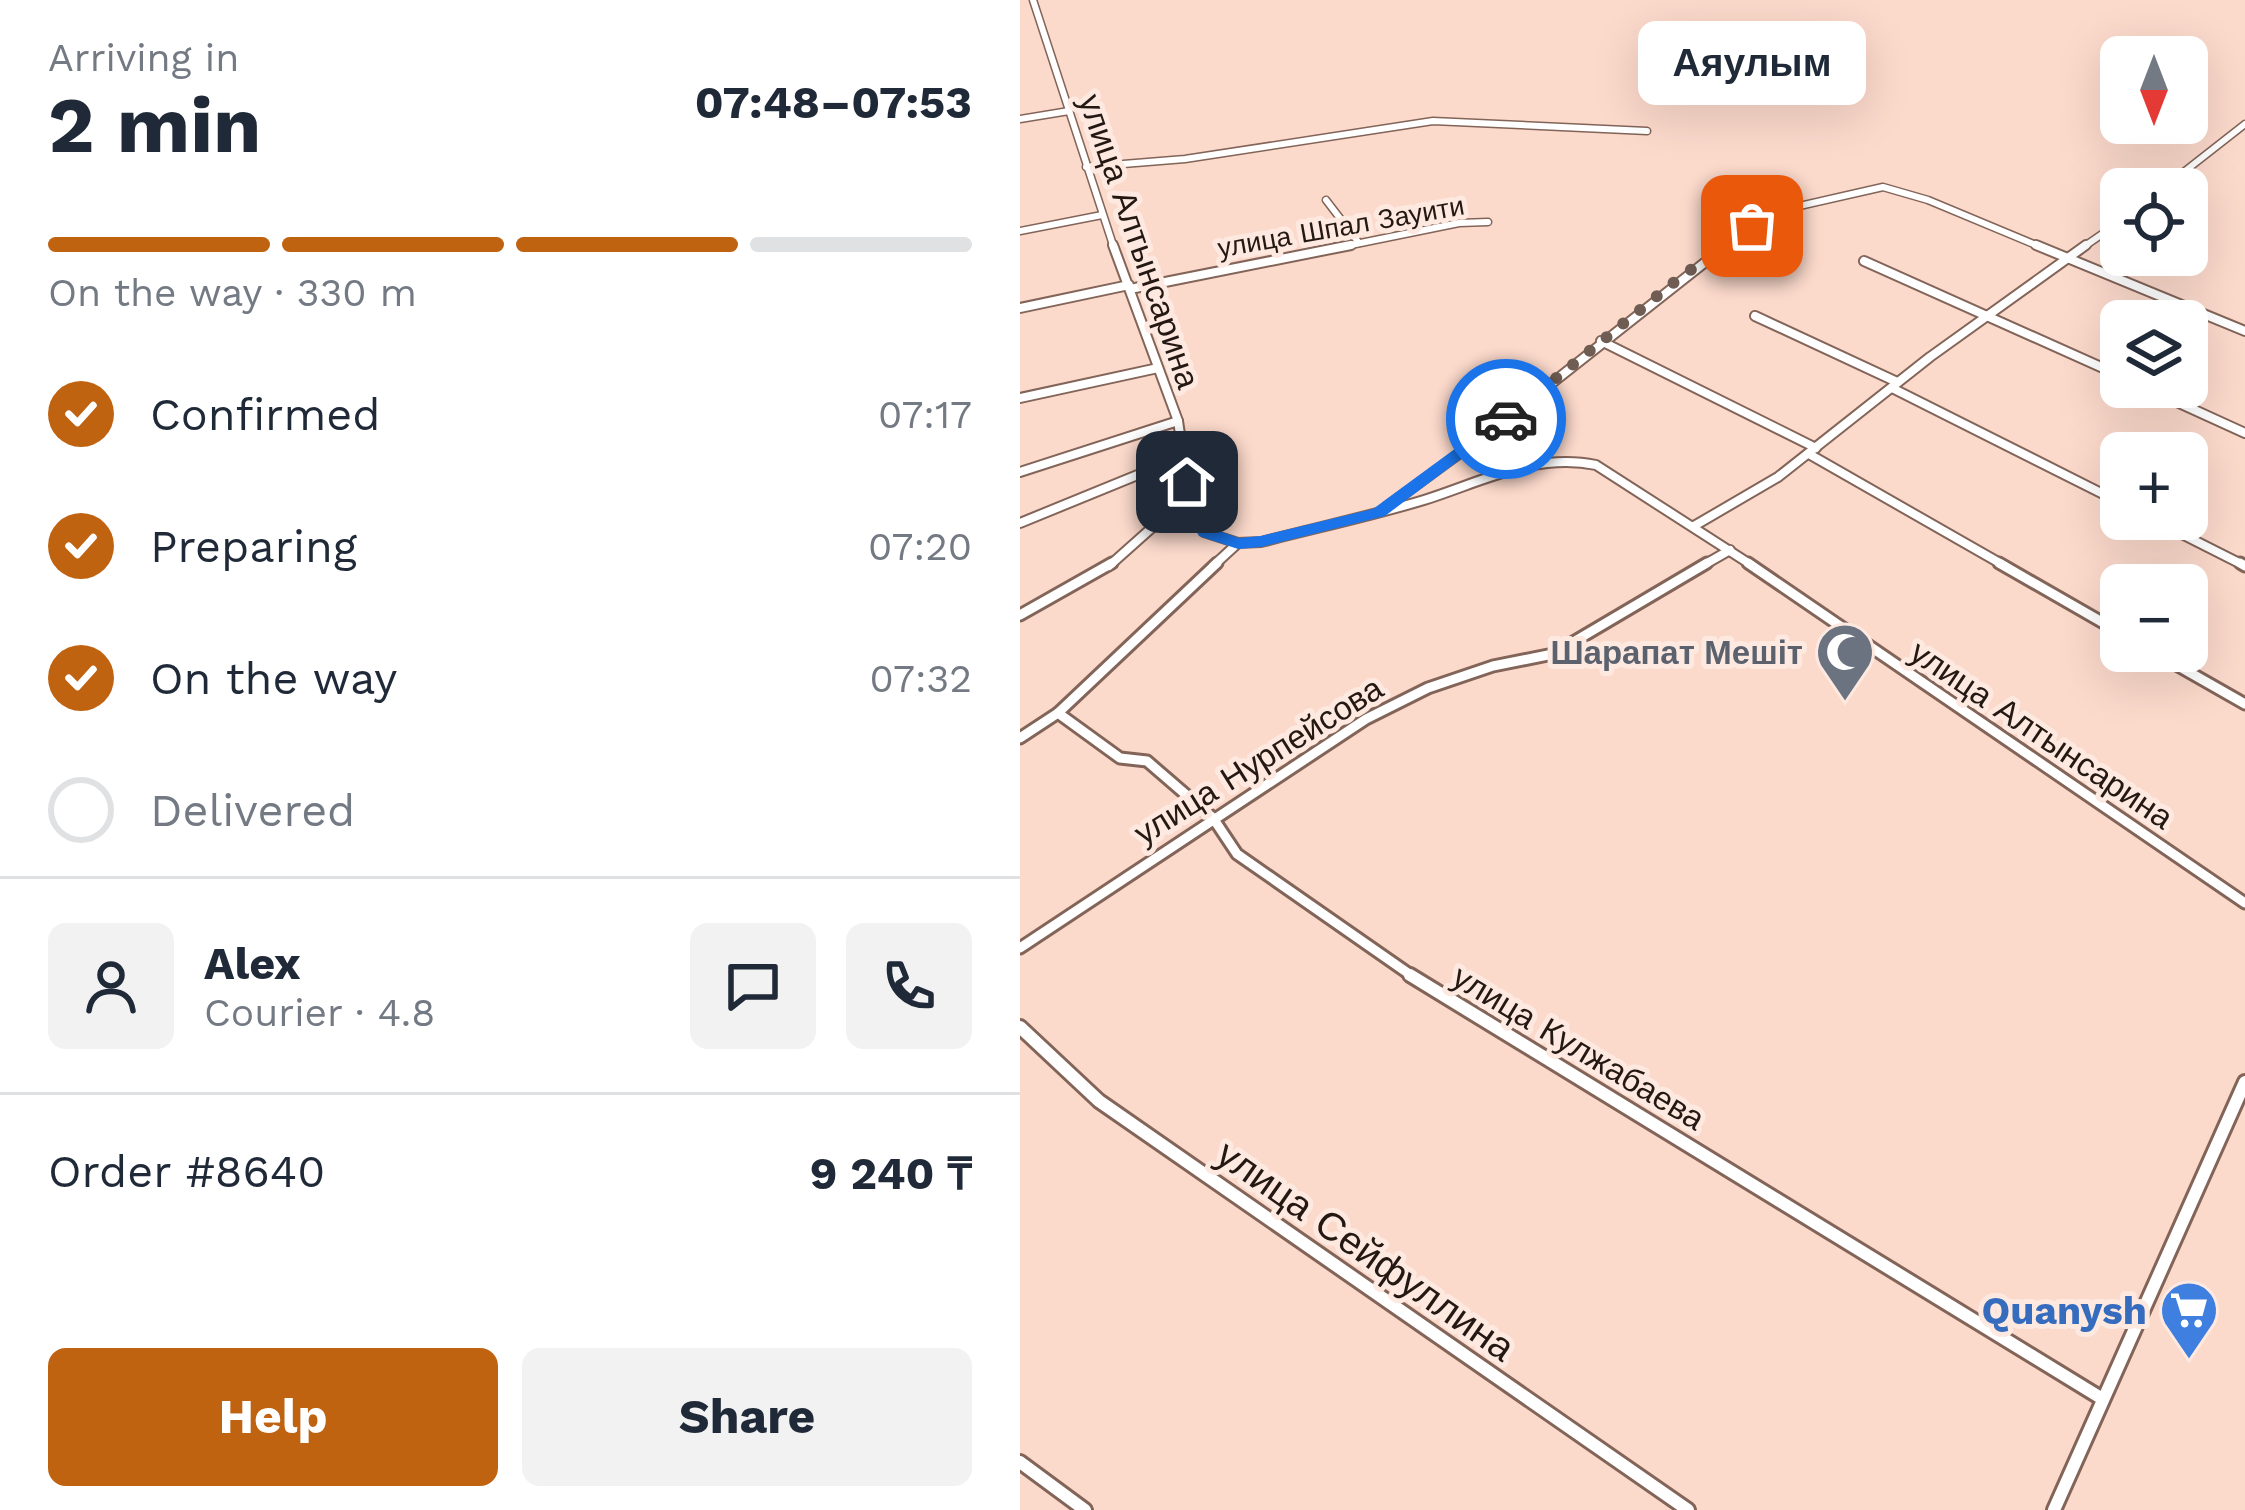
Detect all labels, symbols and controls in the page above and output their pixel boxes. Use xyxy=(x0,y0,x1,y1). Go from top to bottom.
callout: Аяулым xyxy=(1638,22,1866,106)
text: Arriving in xyxy=(48,35,239,80)
north arrow xyxy=(2100,36,2208,144)
map controls xyxy=(2100,36,2208,672)
text: Аяулым xyxy=(1672,40,1832,85)
text: 07:48–07:53 xyxy=(695,76,972,129)
text: 2 min xyxy=(48,79,261,171)
street label: улица Алтынсарина xyxy=(1071,89,1208,394)
button: locate xyxy=(2100,168,2208,276)
pin xyxy=(1701,175,1803,277)
street label: улица Шпал Зауити xyxy=(1215,190,1467,264)
icon: bag xyxy=(1719,193,1785,259)
text: On the way · 330 m xyxy=(48,270,417,315)
button: layers xyxy=(2100,300,2208,408)
courier xyxy=(1446,359,1566,479)
icon: check xyxy=(48,381,114,447)
icon: car xyxy=(1473,386,1539,452)
text: Confirmed xyxy=(150,388,381,441)
text: 07:17 xyxy=(878,392,972,437)
pin xyxy=(1136,431,1238,533)
button: + xyxy=(2100,432,2208,540)
icon: home xyxy=(1154,449,1220,515)
icon: check xyxy=(48,513,114,579)
text: Preparing xyxy=(150,520,357,573)
text: 07:20 xyxy=(868,524,972,569)
button: − xyxy=(2100,564,2208,672)
mosque icon: Шарапат Мешіт xyxy=(1814,621,1876,703)
street label: улица Алтынсарина xyxy=(1903,632,2181,837)
place label: Шарапат Мешіт xyxy=(1550,633,1803,672)
icon: check xyxy=(48,645,114,711)
text: On the way xyxy=(150,652,397,705)
text: 07:32 xyxy=(870,656,972,701)
street label: улица Нурпейсова xyxy=(1127,668,1390,853)
text: Delivered xyxy=(150,784,355,837)
button: person xyxy=(48,923,174,1049)
button: chat xyxy=(690,923,816,1049)
button: phone xyxy=(846,923,972,1049)
text: Alex xyxy=(204,937,301,990)
street label: улица Кулжабаева xyxy=(1446,957,1712,1138)
text: Courier · 4.8 xyxy=(204,990,435,1035)
street label: улица Сейфуллина xyxy=(1208,1131,1523,1370)
text: Order #8640 xyxy=(48,1145,325,1198)
text: 9 240 ₸ xyxy=(810,1147,972,1200)
supermarket icon: Quanysh xyxy=(2158,1279,2220,1361)
place label: Quanysh xyxy=(1982,1288,2147,1333)
button: Help xyxy=(48,1348,498,1486)
button: Share xyxy=(522,1348,972,1486)

